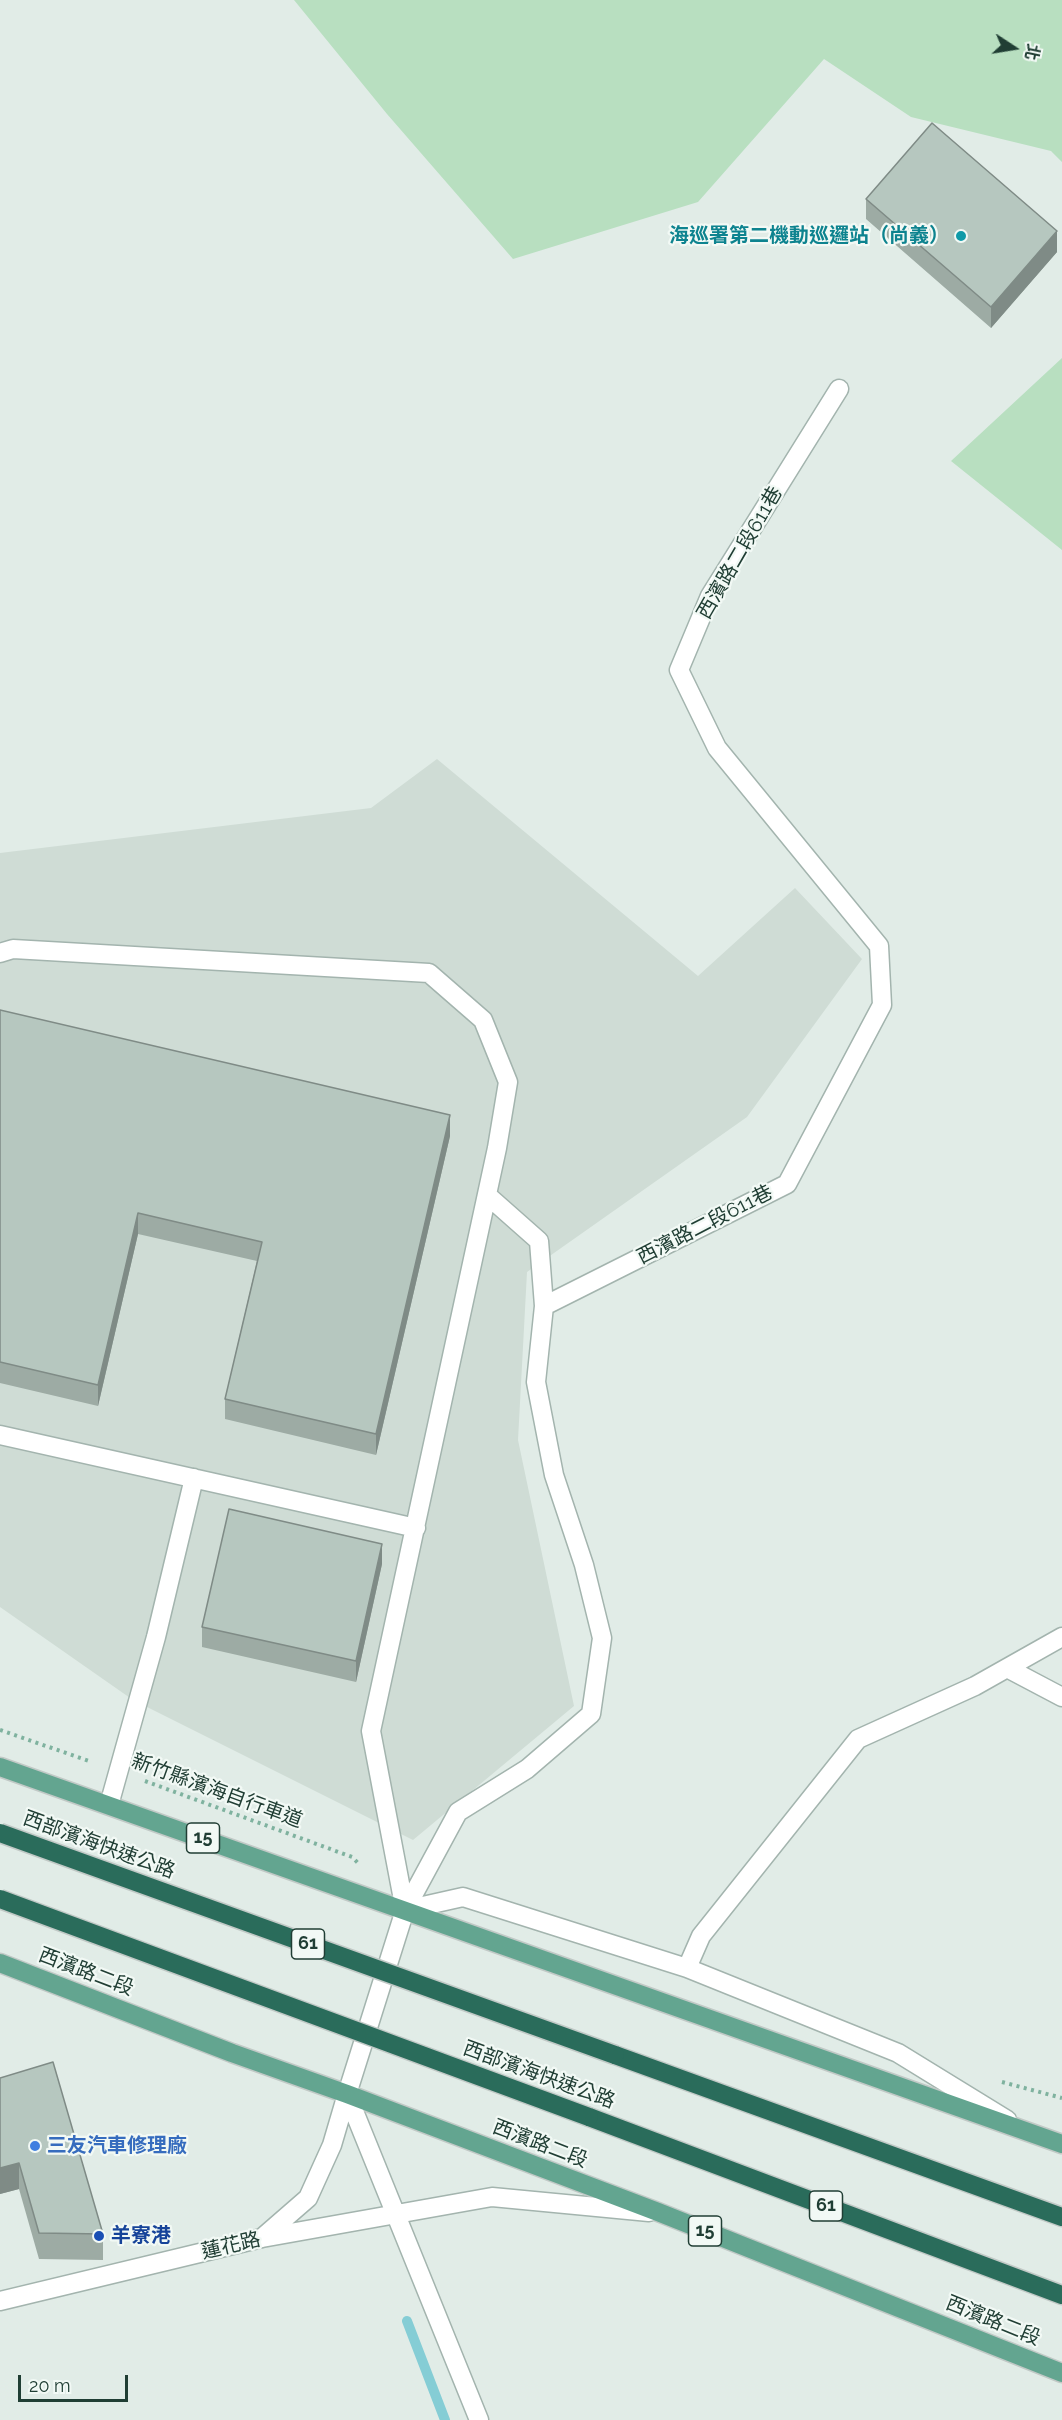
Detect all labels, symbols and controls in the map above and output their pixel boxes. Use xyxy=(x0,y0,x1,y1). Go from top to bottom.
north arrow xyxy=(984,18,1044,78)
text: 北 xyxy=(1021,42,1043,62)
place label: 海巡署第二機動巡邏站（尚義） xyxy=(669,224,949,248)
marker: 海巡署第二機動巡邏站（尚義） xyxy=(954,229,968,243)
street label: 西濱路二段611巷 xyxy=(692,482,788,624)
street label: 西濱路二段611巷 xyxy=(633,1180,777,1270)
street label: 新竹縣濱海自行車道 xyxy=(128,1749,306,1833)
street label: 西部濱海快速公路 xyxy=(20,1806,178,1884)
road number: 15 xyxy=(186,1823,220,1853)
road number: 61 xyxy=(292,1929,324,1959)
street label: 西濱路二段 xyxy=(35,1943,137,2001)
street label: 西部濱海快速公路 xyxy=(460,2036,618,2114)
street label: 西濱路二段 xyxy=(489,2115,591,2173)
place label: 三友汽車修理廠 xyxy=(47,2134,187,2158)
marker: 三友汽車修理廠 xyxy=(28,2139,42,2153)
road number: 61 xyxy=(810,2191,842,2221)
road number: 15 xyxy=(688,2216,722,2246)
place label: 羊寮港 xyxy=(111,2224,171,2248)
street label: 蓮花路 xyxy=(199,2228,263,2264)
marker: 羊寮港 xyxy=(92,2229,106,2243)
street label: 西濱路二段 xyxy=(942,2291,1044,2351)
scale bar xyxy=(21,2363,130,2401)
text: 20 m xyxy=(29,2375,71,2396)

